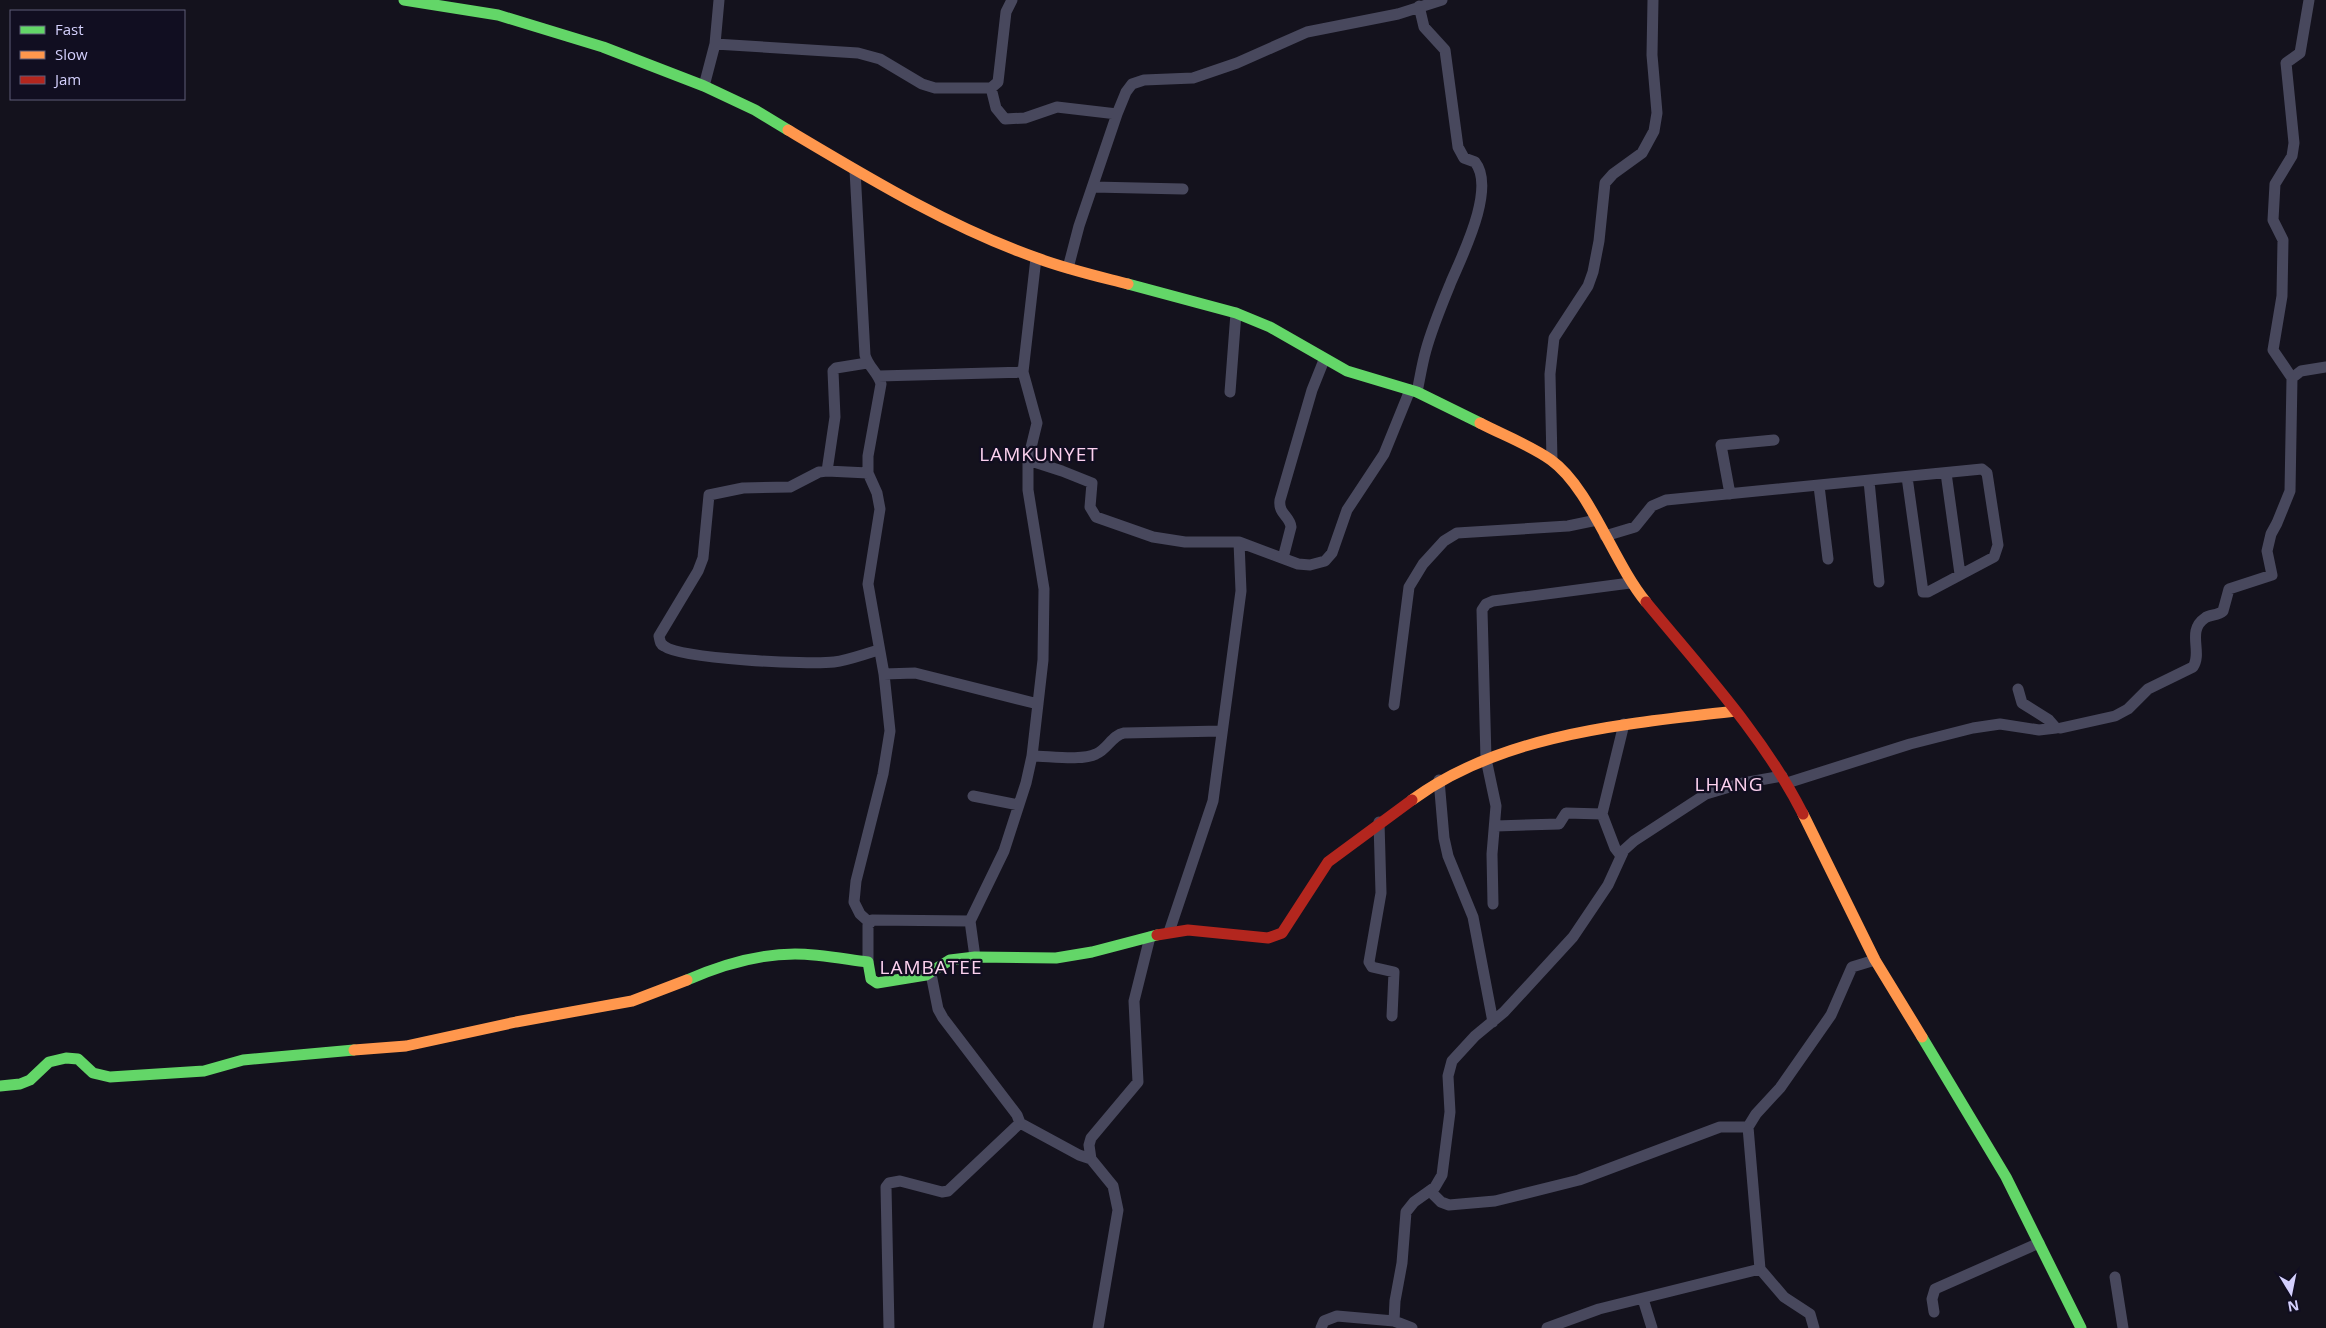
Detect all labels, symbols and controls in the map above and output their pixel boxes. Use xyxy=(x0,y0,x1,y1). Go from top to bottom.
legend xyxy=(10,10,185,100)
text: Fast xyxy=(55,19,84,39)
text: Slow xyxy=(55,44,88,64)
text: Jam xyxy=(53,69,81,89)
district label: LAMKUNYET xyxy=(979,441,1099,467)
district label: LHANG xyxy=(1694,771,1764,797)
district label: LAMBATEE xyxy=(880,954,982,980)
north arrow xyxy=(2266,1268,2316,1318)
text: N xyxy=(2286,1296,2301,1317)

